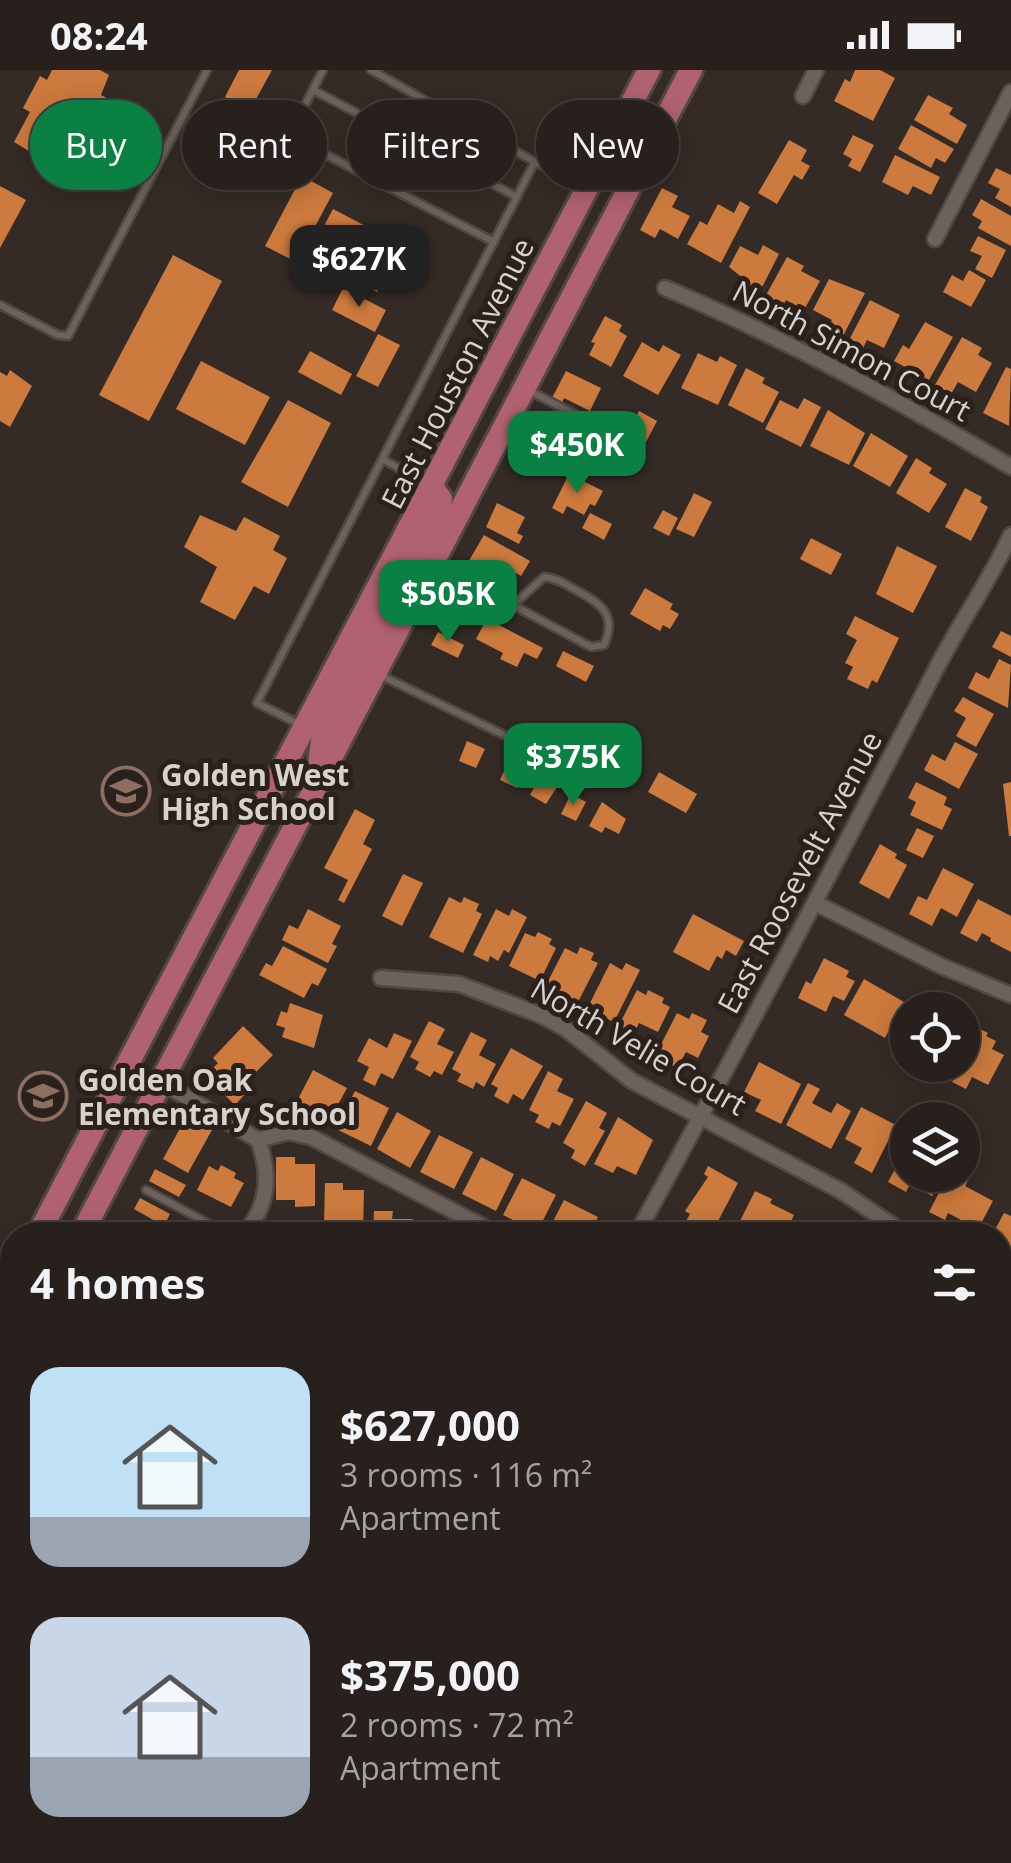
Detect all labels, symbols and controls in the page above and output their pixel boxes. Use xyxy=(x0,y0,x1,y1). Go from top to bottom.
text: 08:24 xyxy=(50,9,148,61)
chip: Buy xyxy=(30,100,162,190)
chip: Rent xyxy=(182,100,327,190)
chip: Filters xyxy=(347,100,516,190)
chip: New xyxy=(536,100,679,190)
pin: $627K xyxy=(289,225,429,310)
street label: East Houston Avenue xyxy=(371,231,543,515)
text: $627K xyxy=(312,236,406,279)
street label: North Simon Court xyxy=(726,270,978,430)
pin: $450K xyxy=(507,411,647,496)
text: $450K xyxy=(530,422,624,465)
pin: $505K xyxy=(378,560,518,645)
text: $505K xyxy=(401,571,495,614)
pin: $375K xyxy=(503,723,643,808)
street label: East Roosevelt Avenue xyxy=(707,724,891,1020)
text: $375K xyxy=(526,734,620,777)
place label: Golden West High School xyxy=(161,754,349,829)
school or university icon: Golden West High School xyxy=(100,765,152,817)
street label: North Velie Court xyxy=(524,968,754,1124)
map controls xyxy=(890,992,980,1192)
button: locate xyxy=(890,992,980,1082)
place label: Golden Oak Elementary School xyxy=(78,1059,356,1134)
school or university icon: Golden Oak Elementary School xyxy=(17,1070,69,1122)
button: layers xyxy=(890,1102,980,1192)
text: 4 homes xyxy=(30,1254,205,1311)
icon: filters xyxy=(927,1255,982,1310)
text: $627,000 xyxy=(340,1396,520,1453)
icon: home xyxy=(110,1407,230,1527)
text: 3 rooms · 116 m² xyxy=(340,1453,592,1496)
text: Apartment xyxy=(340,1496,501,1539)
text: $375,000 xyxy=(340,1646,520,1703)
icon: home xyxy=(110,1657,230,1777)
text: 2 rooms · 72 m² xyxy=(340,1703,574,1746)
text: Apartment xyxy=(340,1746,501,1789)

